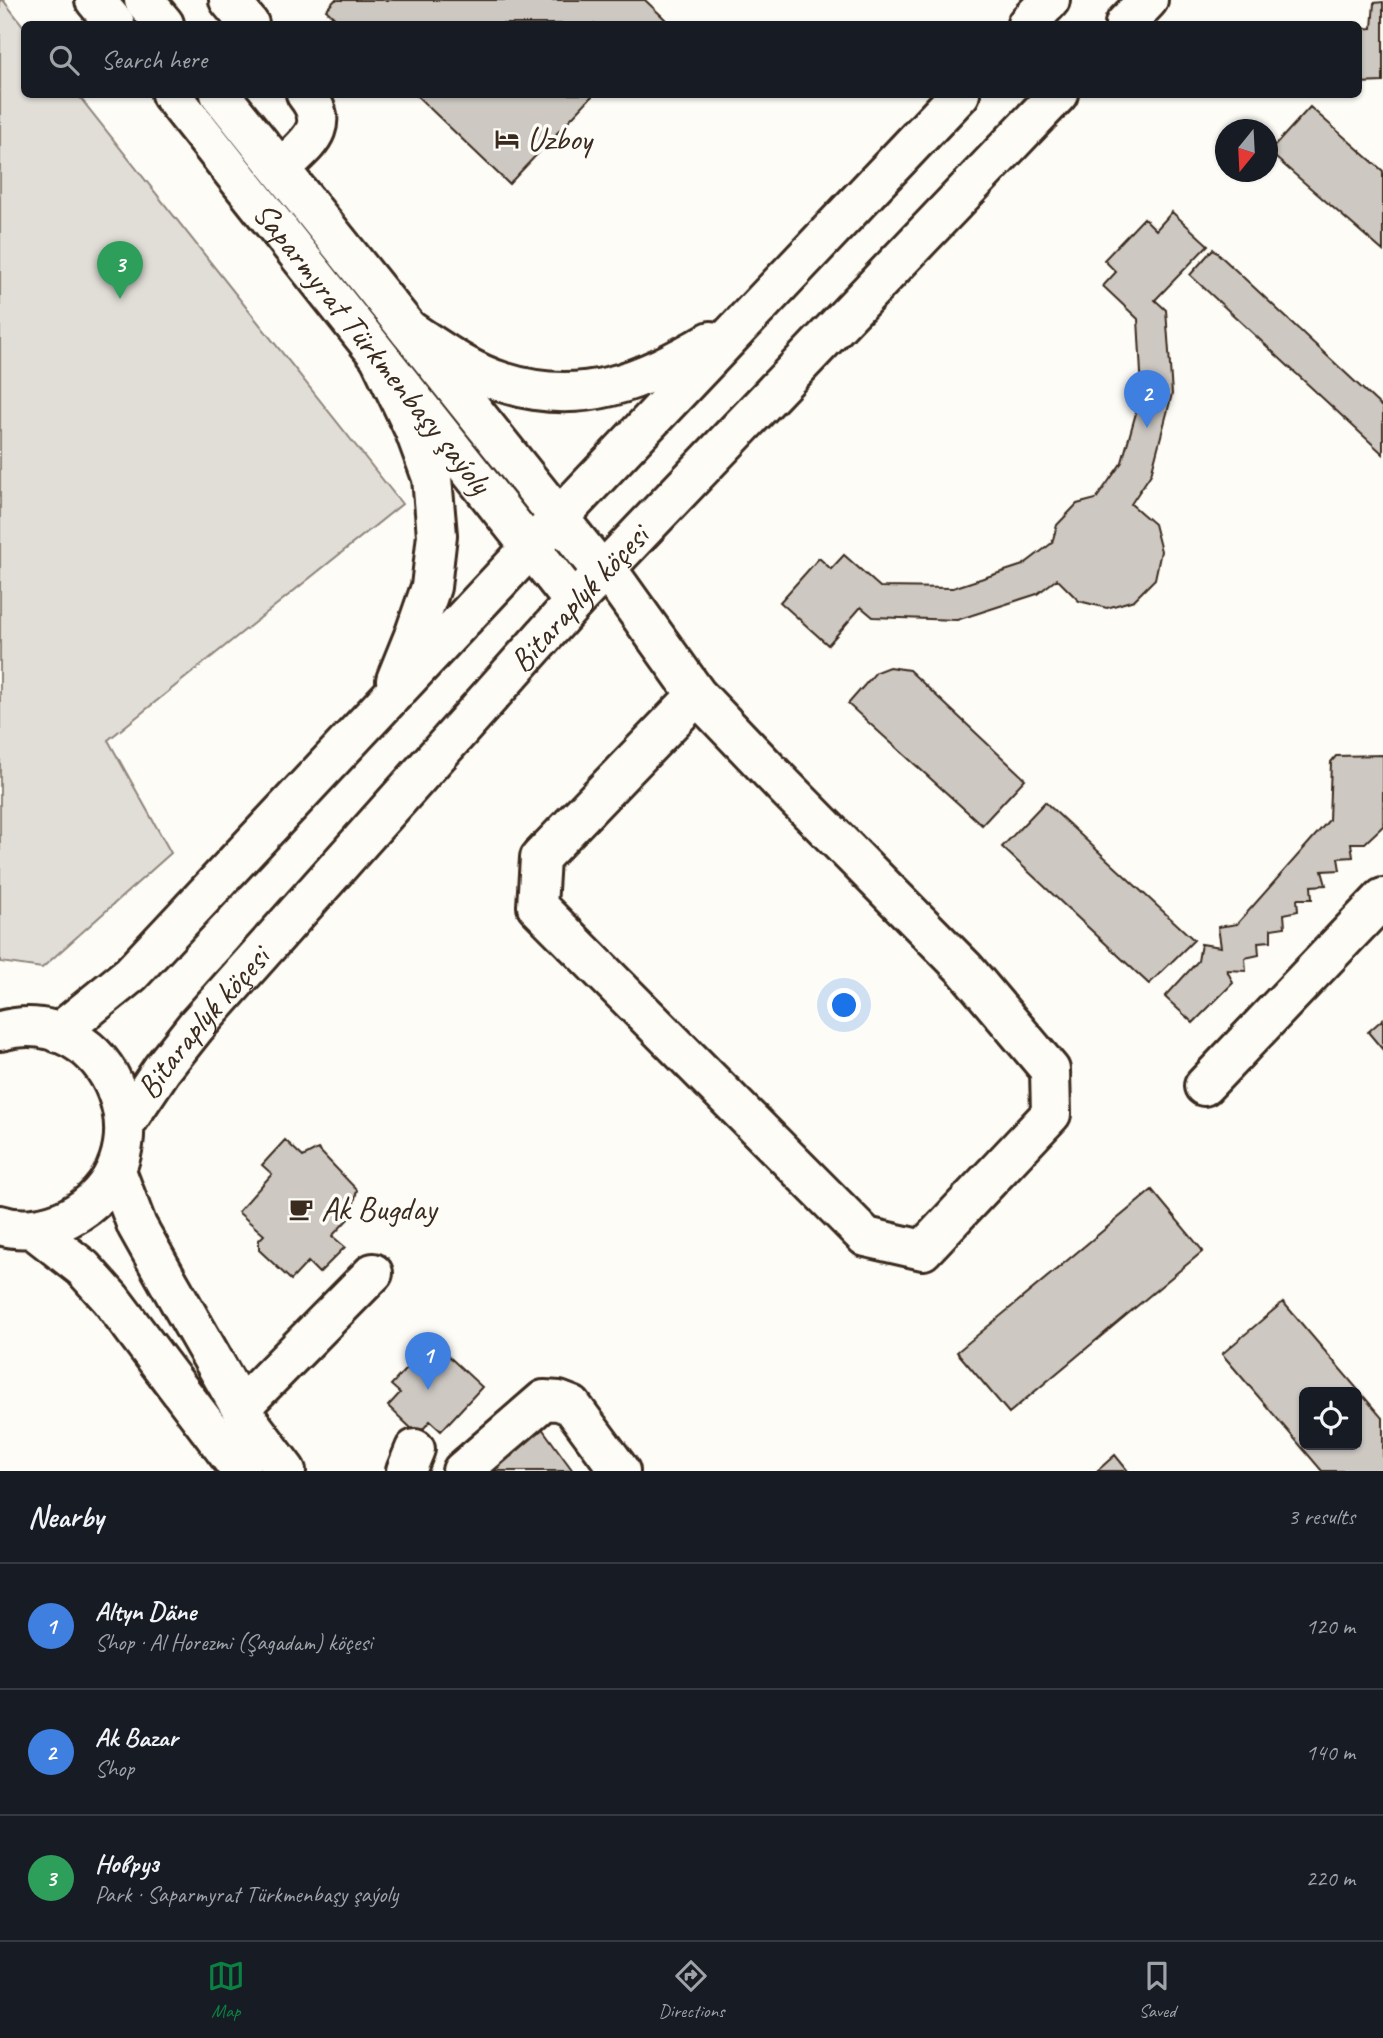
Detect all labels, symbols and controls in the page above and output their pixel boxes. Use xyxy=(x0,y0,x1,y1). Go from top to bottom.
search box xyxy=(21,21,1362,98)
icon: search xyxy=(45,41,83,79)
text: Search here xyxy=(101,43,207,76)
place label: Uzboy xyxy=(527,118,594,160)
north arrow xyxy=(1215,119,1278,182)
hotel icon: Uzboy xyxy=(493,125,521,153)
street label: Saparmyrat Türkmenbaşy şaýoly xyxy=(244,193,503,504)
pin: 3 xyxy=(97,241,143,299)
pin: 2 xyxy=(1124,370,1170,428)
street label: Bitaraplyk köçesi xyxy=(500,513,660,681)
street label: Bitaraplyk köçesi xyxy=(127,935,281,1107)
your location xyxy=(827,988,861,1022)
place label: Ak Bugday xyxy=(321,1188,439,1230)
cafe icon: Ak Bugday xyxy=(287,1195,315,1223)
pin: 1 xyxy=(405,1332,451,1390)
map controls xyxy=(1299,1387,1362,1450)
button: locate xyxy=(1299,1387,1362,1450)
text: Nearby xyxy=(28,1498,104,1536)
text: 3 results xyxy=(1288,1502,1355,1531)
text: Altyn Däne xyxy=(95,1595,196,1628)
text: 1 xyxy=(46,1612,56,1641)
text: 120 m xyxy=(1306,1612,1355,1641)
text: Shop · Al Horezmi (Şagadam) köçesi xyxy=(95,1628,372,1657)
text: Ak Bazar xyxy=(95,1721,178,1754)
text: 2 xyxy=(46,1738,56,1767)
text: 140 m xyxy=(1306,1738,1355,1767)
text: Shop xyxy=(95,1754,134,1783)
text: Новруз xyxy=(95,1847,159,1880)
text: 3 xyxy=(46,1864,56,1893)
text: 220 m xyxy=(1306,1864,1355,1893)
text: Park · Saparmyrat Türkmenbaşy şaýoly xyxy=(95,1880,398,1909)
tab: Map xyxy=(207,1957,245,2023)
tab: Directions xyxy=(658,1957,725,2023)
tab: Saved xyxy=(1138,1957,1176,2023)

